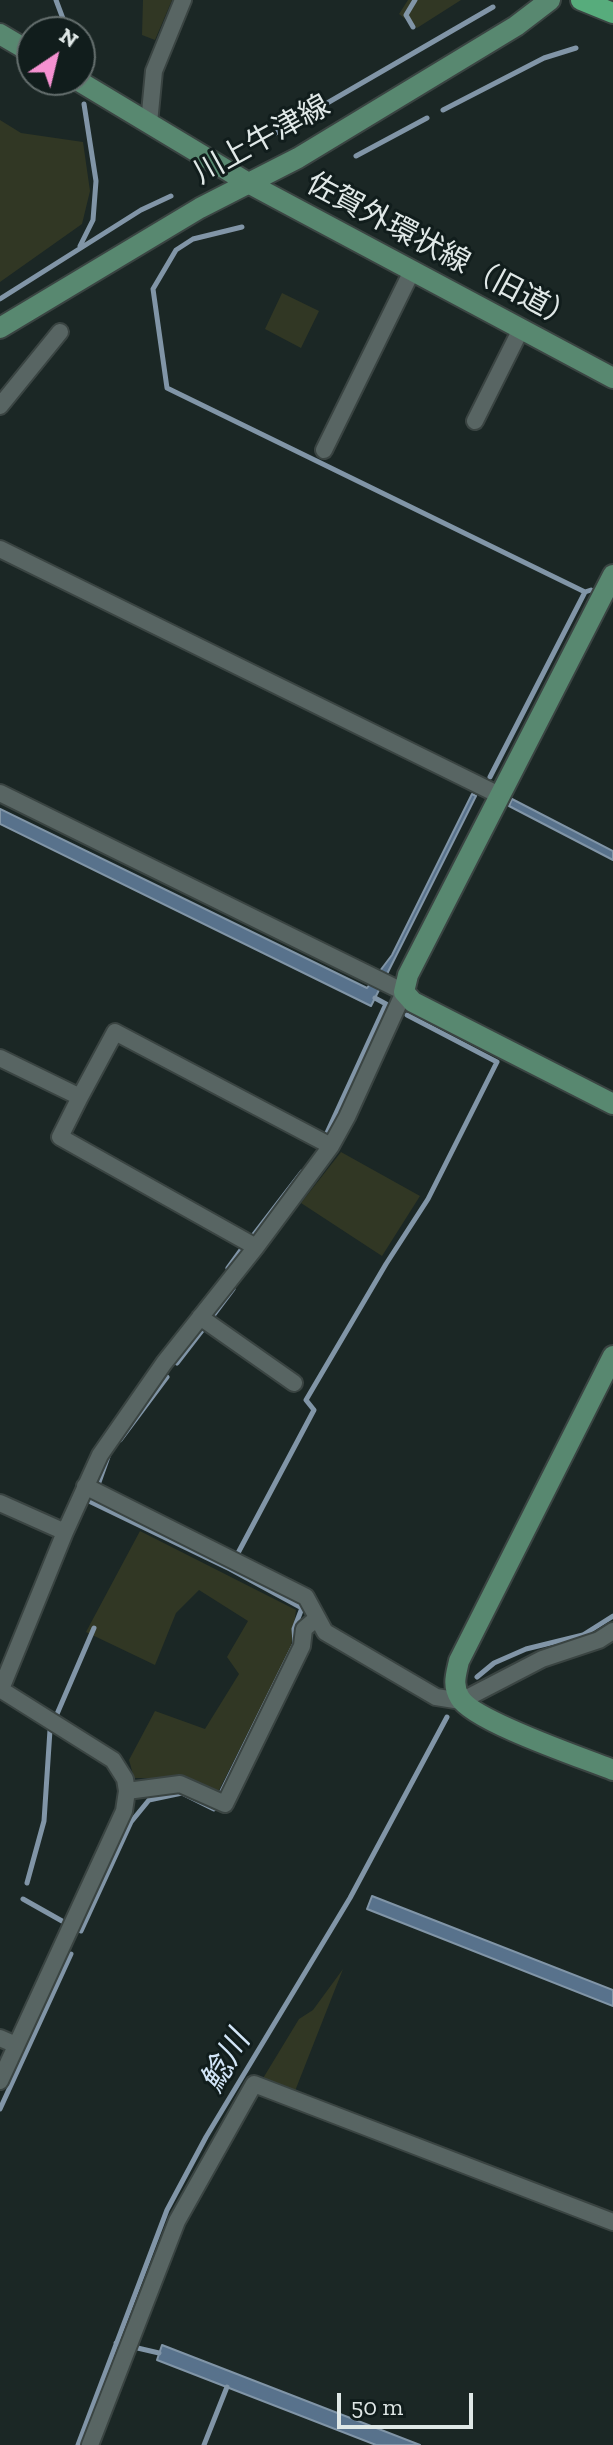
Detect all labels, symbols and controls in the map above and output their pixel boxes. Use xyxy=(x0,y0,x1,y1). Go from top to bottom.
north arrow xyxy=(16,16,96,96)
text: N xyxy=(54,22,83,53)
street label: 川上牛津線 xyxy=(188,88,336,192)
street label: 佐賀外環状線（旧道） xyxy=(300,166,582,338)
water label: 鯰川 xyxy=(193,2025,259,2099)
scale bar xyxy=(341,2377,477,2427)
text: 50 m xyxy=(351,2392,403,2421)

